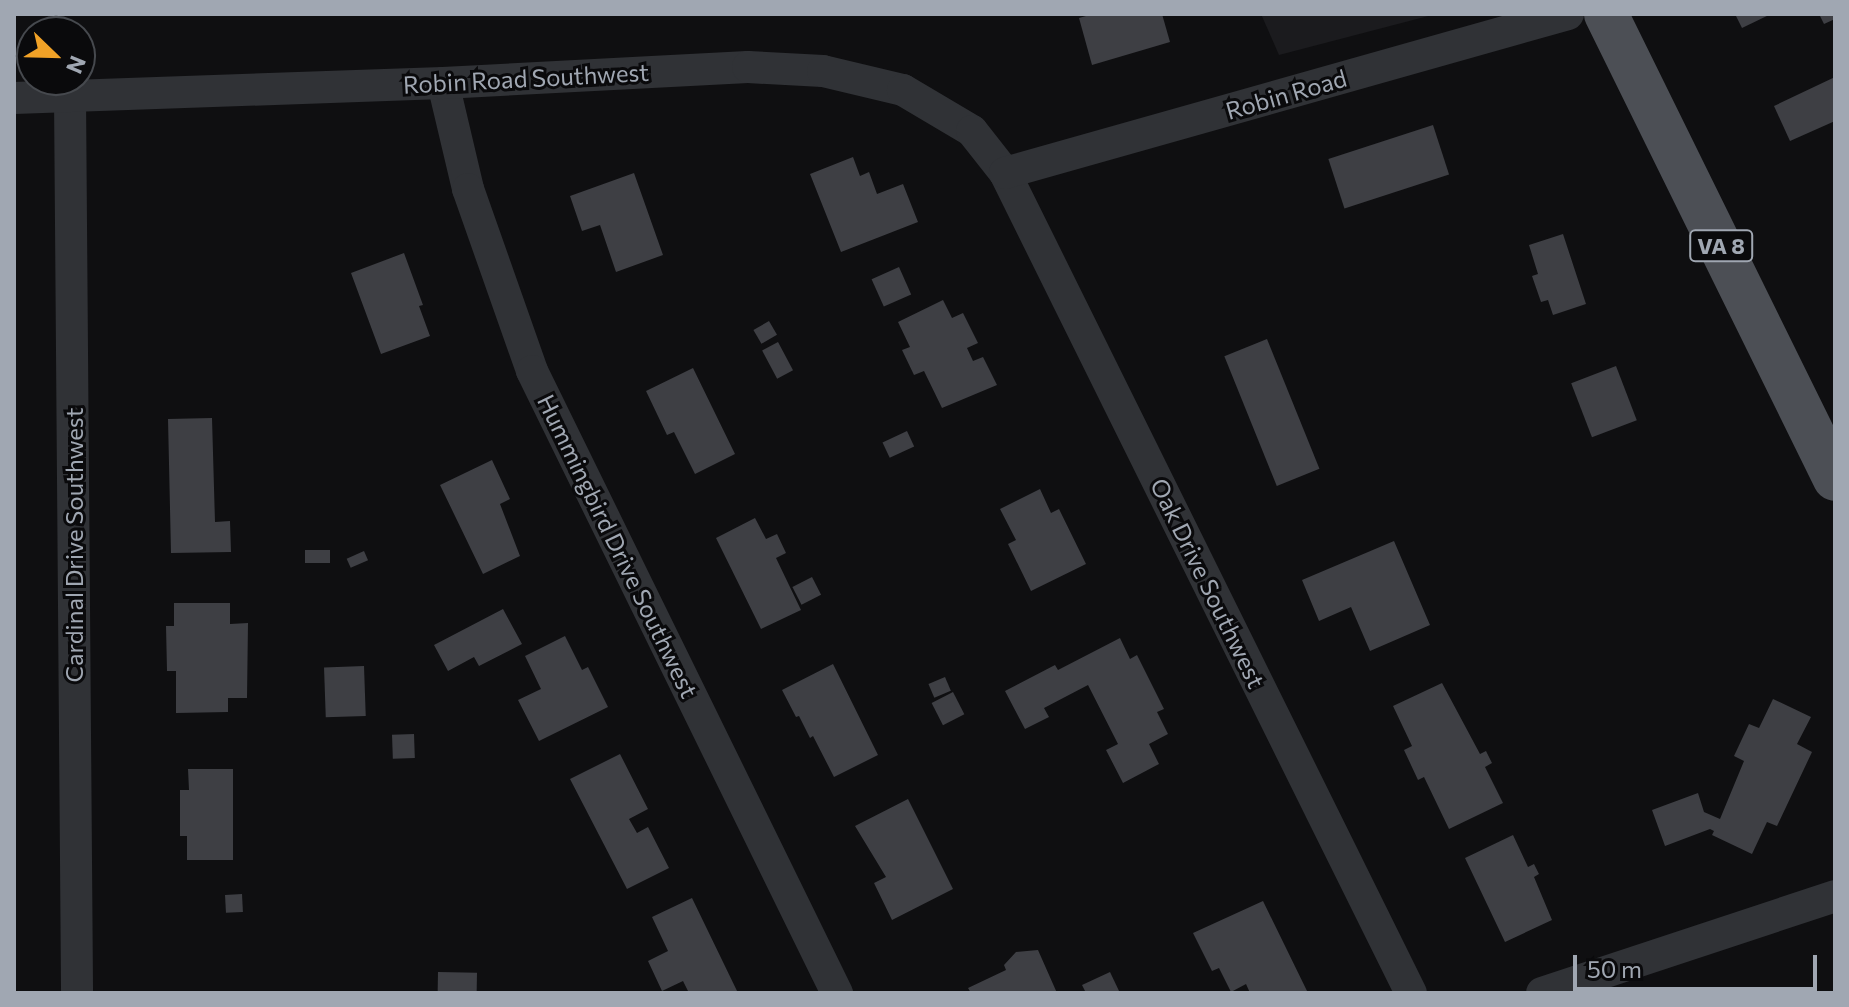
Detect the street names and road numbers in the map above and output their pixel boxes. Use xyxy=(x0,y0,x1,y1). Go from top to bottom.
street label: Robin Road Southwest xyxy=(402,57,650,99)
street label: Robin Road xyxy=(1222,63,1350,125)
road number: VA 8 xyxy=(1689,228,1753,264)
street label: Hummingbird Drive Southwest xyxy=(532,390,704,702)
street label: Cardinal Drive Southwest xyxy=(60,407,88,683)
street label: Oak Drive Southwest xyxy=(1145,473,1271,693)

